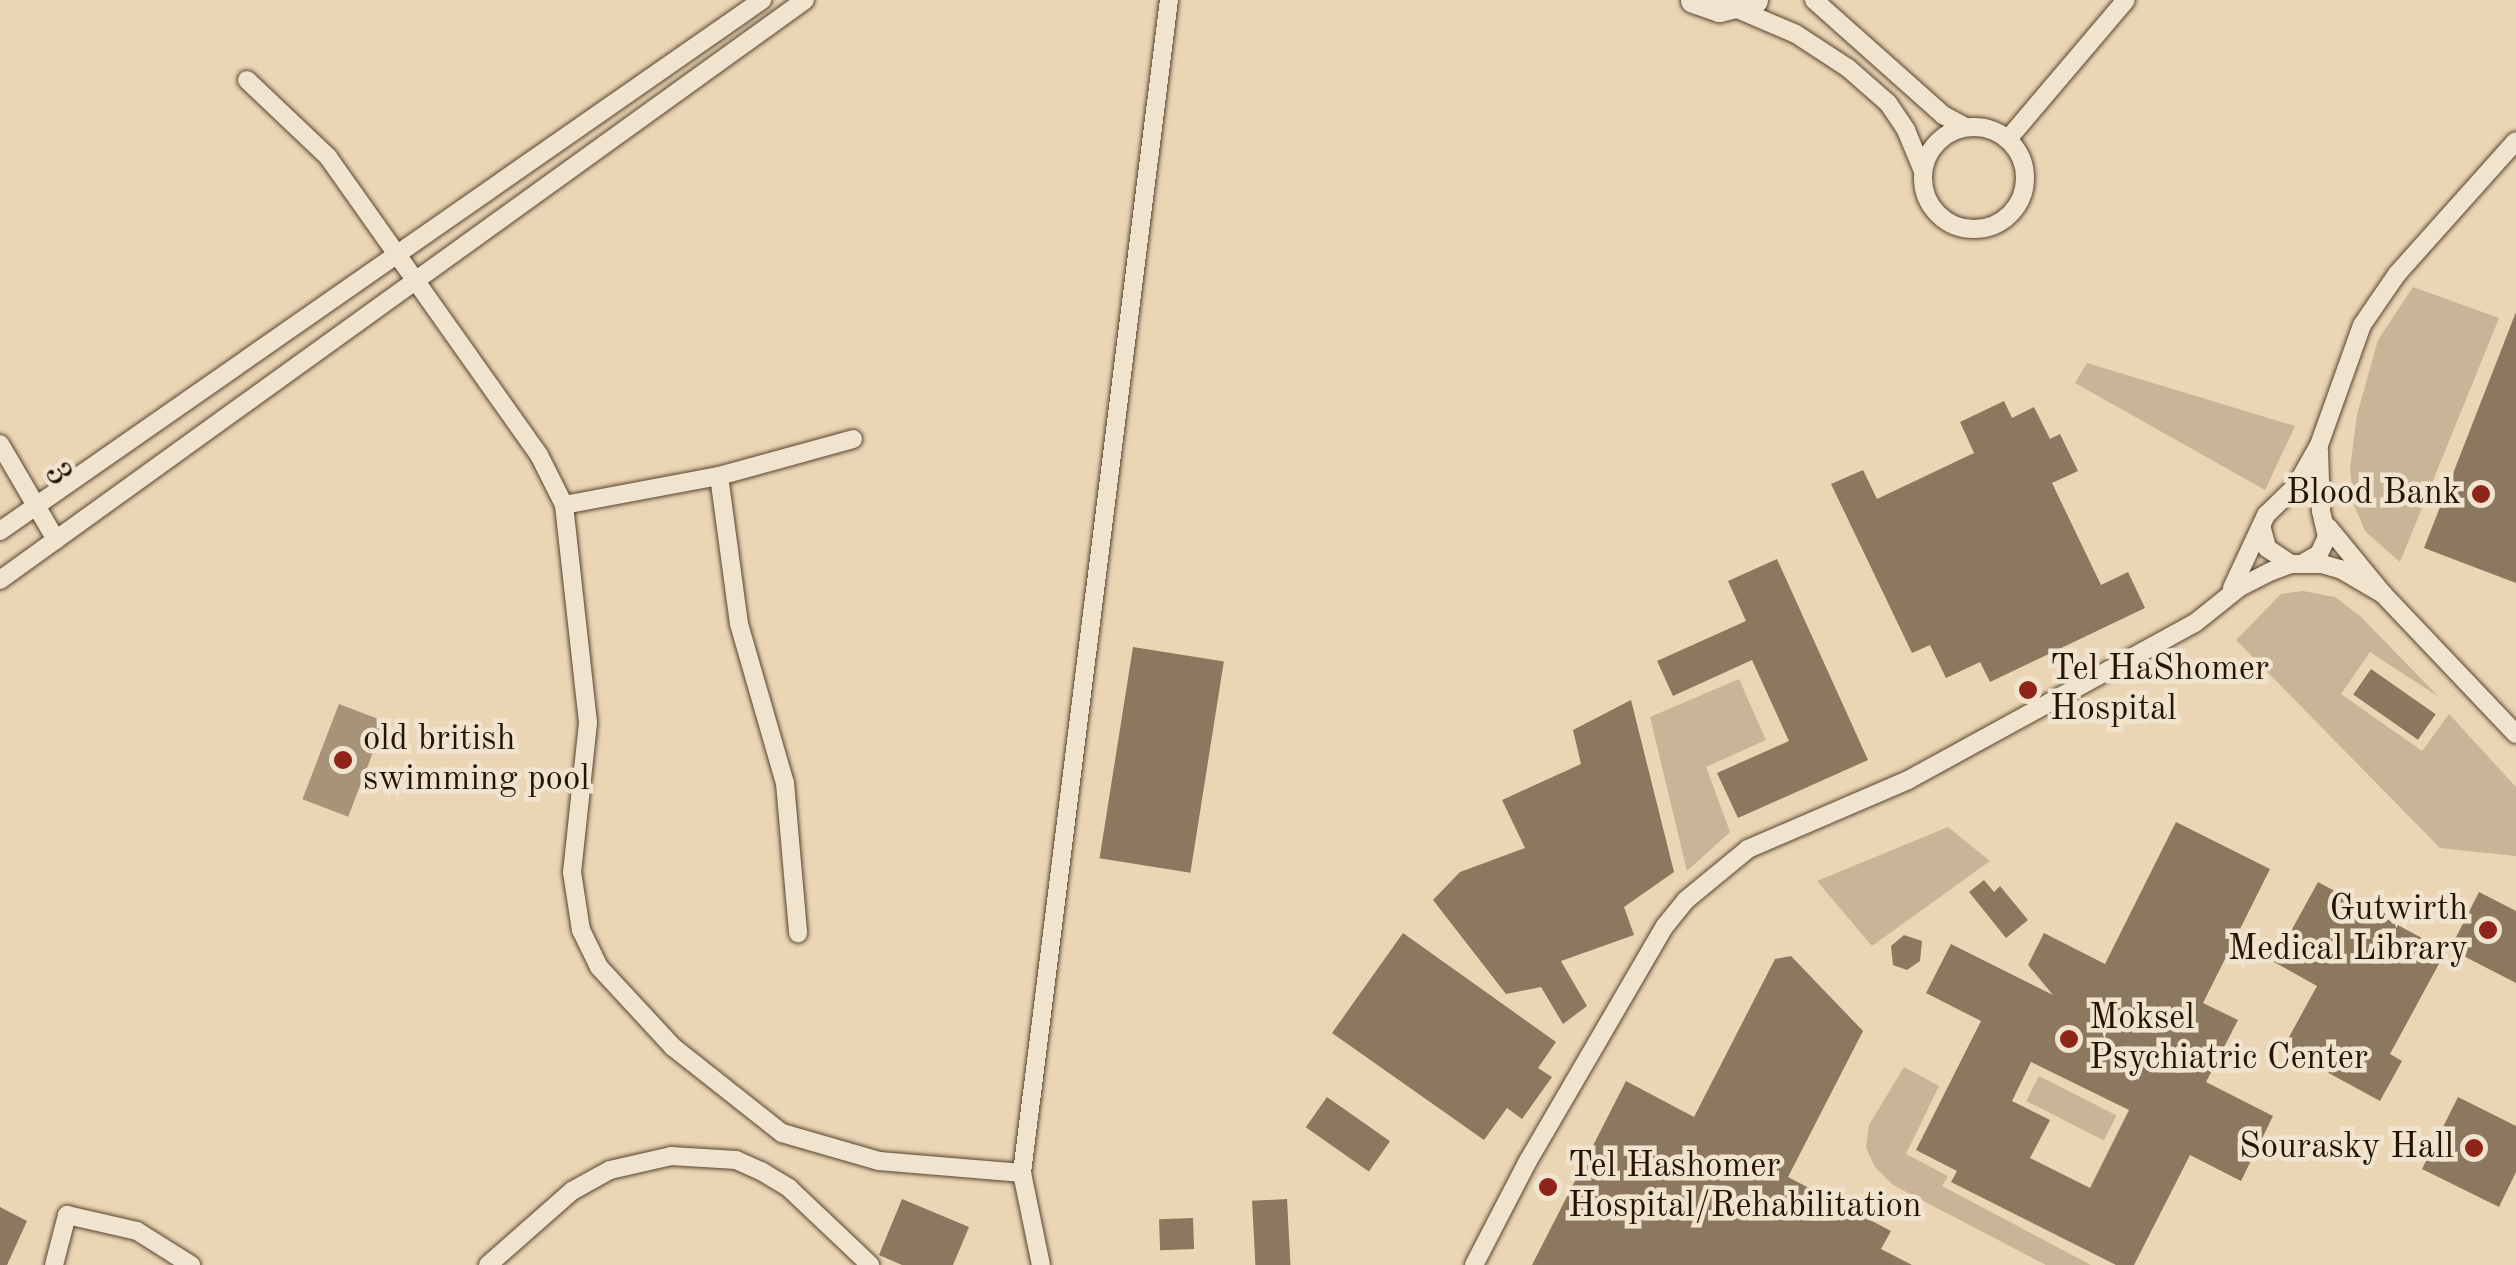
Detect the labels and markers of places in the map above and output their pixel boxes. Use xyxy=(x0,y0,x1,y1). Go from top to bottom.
place label: Blood Bank xyxy=(2286,473,2461,515)
marker: Blood Bank xyxy=(2470,483,2492,505)
place label: Tel HaShomer Hospital xyxy=(2050,649,2269,731)
marker: Tel HaShomer Hospital xyxy=(2015,677,2041,703)
place label: old british swimming pool xyxy=(363,719,590,801)
marker: old british swimming pool xyxy=(332,749,354,771)
place label: Gutwirth Medical Library xyxy=(2228,889,2468,971)
marker: Gutwirth Medical Library xyxy=(2477,919,2499,941)
place label: Moksel Psychiatric Center xyxy=(2089,998,2368,1080)
marker: Moksel Psychiatric Center xyxy=(2058,1028,2080,1050)
place label: Sourasky Hall xyxy=(2239,1127,2454,1169)
marker: Sourasky Hall xyxy=(2463,1137,2485,1159)
place label: Tel Hashomer Hospital/Rehabilitation xyxy=(1568,1146,1922,1228)
marker: Tel Hashomer Hospital/Rehabilitation xyxy=(1537,1176,1559,1198)

